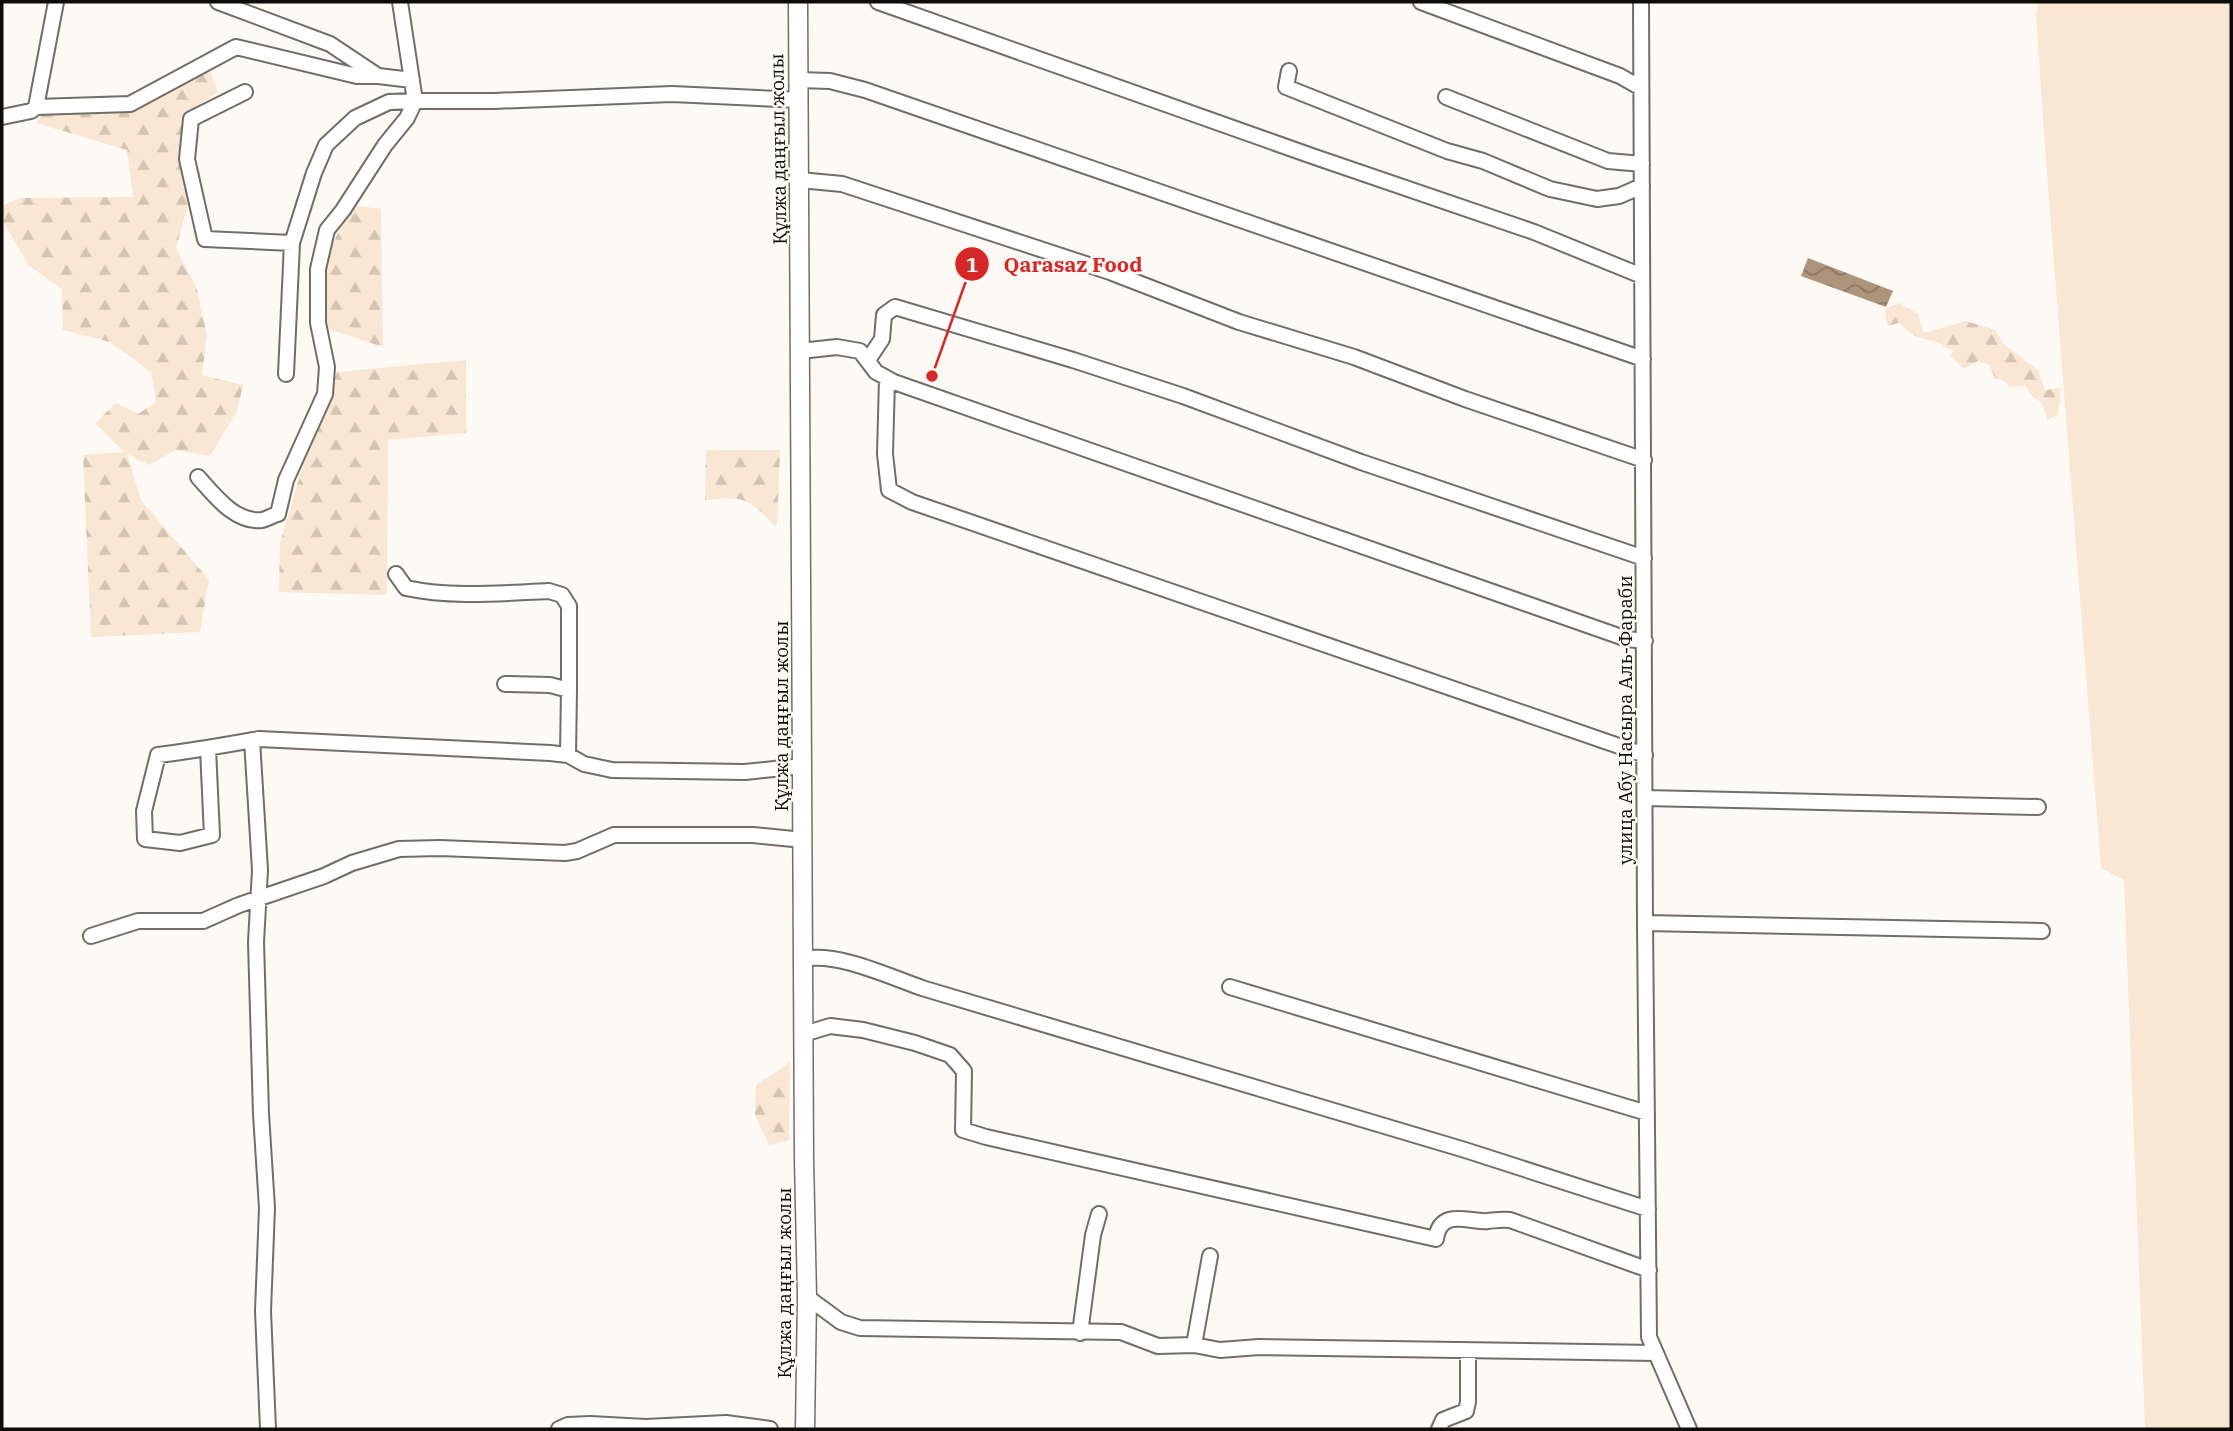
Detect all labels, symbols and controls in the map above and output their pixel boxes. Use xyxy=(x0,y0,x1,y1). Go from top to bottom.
street label: Құлжа даңғыл жолы xyxy=(764,53,792,245)
callout: Qarasaz Food xyxy=(955,243,1157,285)
text: 1 xyxy=(966,250,978,278)
text: Qarasaz Food xyxy=(1003,250,1143,278)
street label: улица Абу Насыра Аль-Фараби xyxy=(1613,575,1637,865)
street label: Құлжа даңғыл жолы xyxy=(769,620,793,812)
street label: Құлжа даңғыл жолы xyxy=(772,1187,796,1379)

